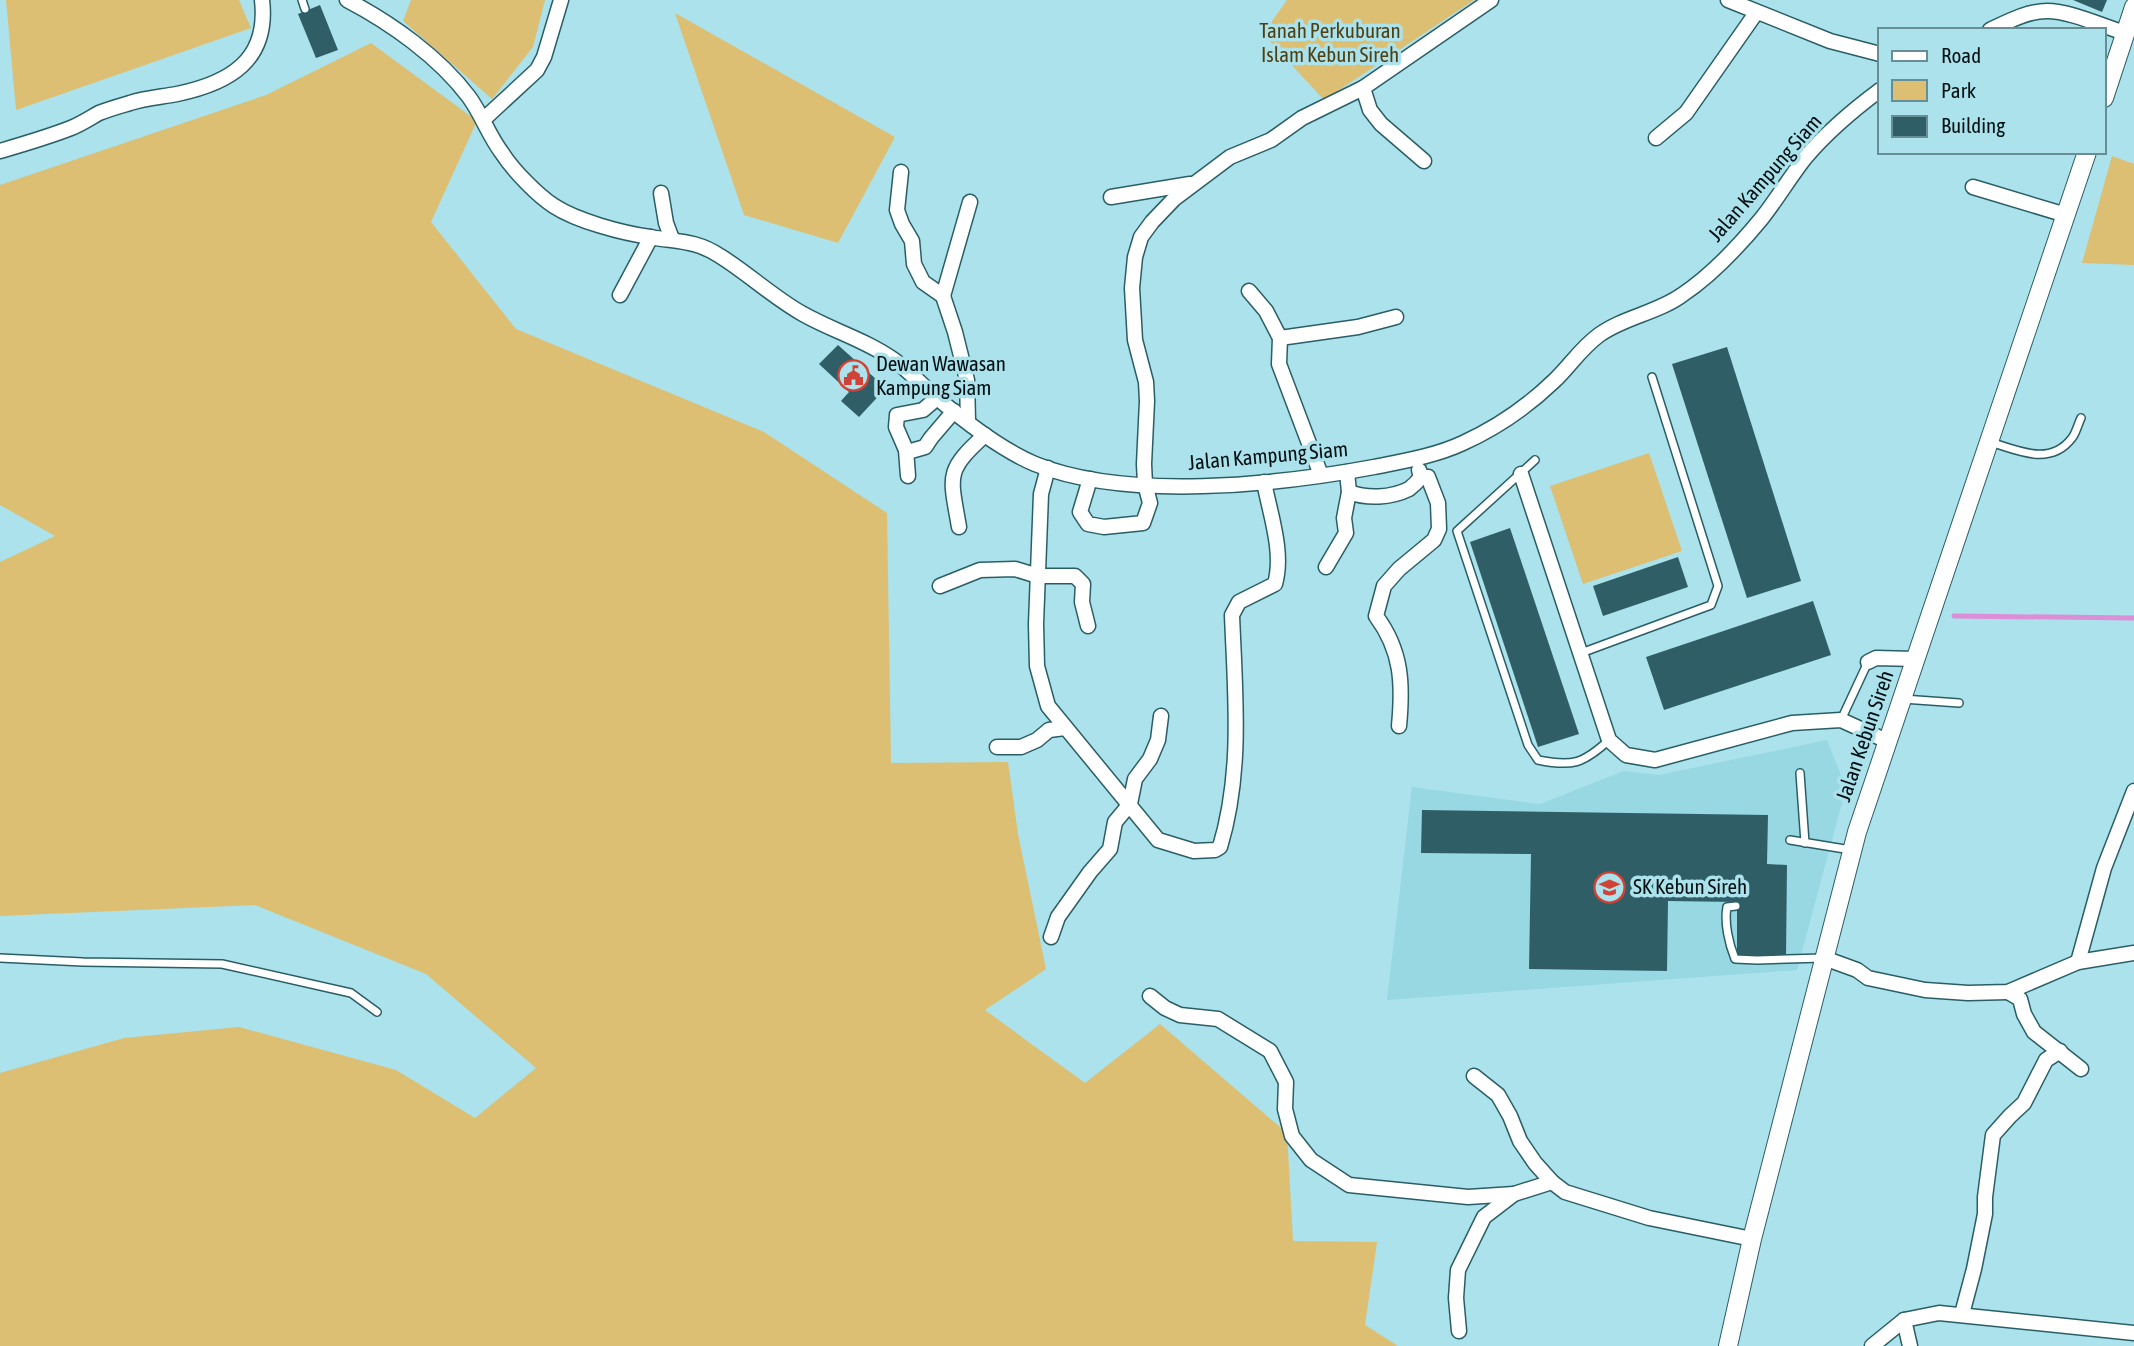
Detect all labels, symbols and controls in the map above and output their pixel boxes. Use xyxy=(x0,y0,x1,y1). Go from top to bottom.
park label: Tanah Perkuburan Islam Kebun Sireh xyxy=(1259,18,1401,66)
legend xyxy=(1878,28,2106,154)
text: Road xyxy=(1941,43,1981,67)
text: Park xyxy=(1941,78,1976,102)
street label: Jalan Kampung Siam xyxy=(1703,109,1826,246)
text: Building xyxy=(1941,113,2005,137)
place label: Dewan Wawasan Kampung Siam xyxy=(876,351,1006,399)
public building icon: Dewan Wawasan Kampung Siam xyxy=(836,359,870,393)
street label: Jalan Kampung Siam xyxy=(1187,436,1349,474)
street label: Jalan Kebun Sireh xyxy=(1830,667,1898,804)
school or university icon: SK Kebun Sireh xyxy=(1593,870,1627,904)
place label: SK Kebun Sireh xyxy=(1633,874,1747,898)

